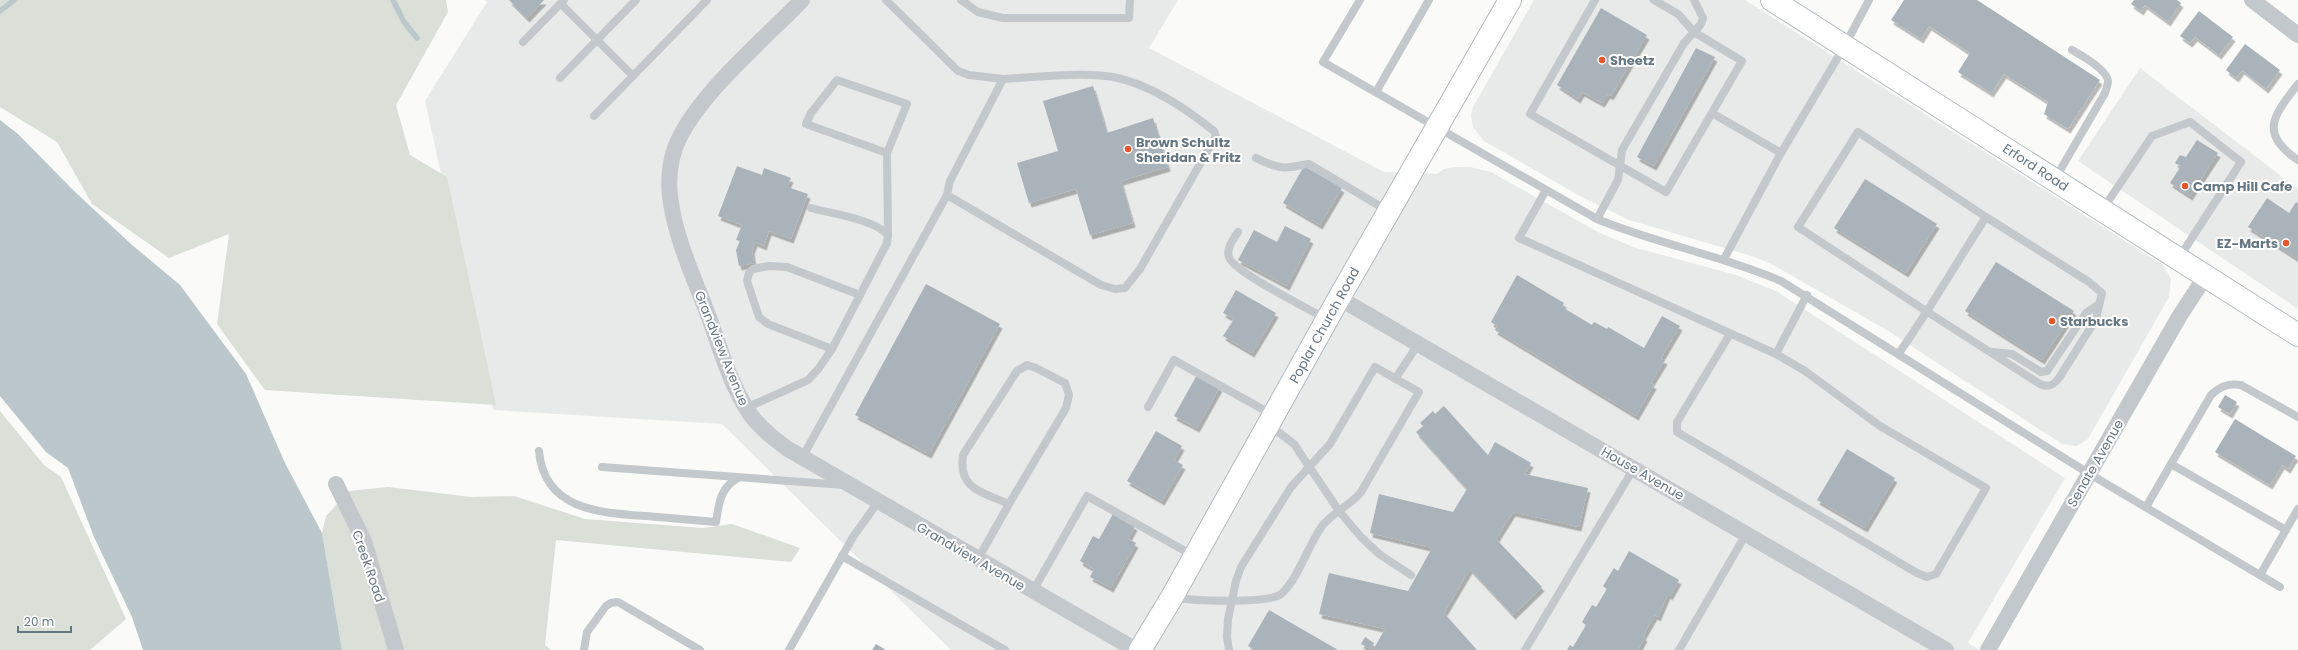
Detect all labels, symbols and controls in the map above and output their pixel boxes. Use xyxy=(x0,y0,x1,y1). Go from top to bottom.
place label: Sheetz xyxy=(1610,51,1655,70)
marker: Sheetz xyxy=(1597,55,1607,65)
place label: Brown Schultz Sheridan & Fritz xyxy=(1136,133,1241,167)
street label: Erford Road xyxy=(1999,139,2072,196)
marker: Brown Schultz Sheridan & Fritz xyxy=(1123,144,1133,154)
place label: Camp Hill Cafe xyxy=(2193,177,2292,196)
marker: Camp Hill Cafe xyxy=(2180,181,2190,191)
place label: EZ-Marts xyxy=(2217,234,2278,253)
marker: EZ-Marts xyxy=(2281,238,2291,248)
street label: Poplar Church Road xyxy=(1285,264,1364,387)
street label: Grandview Avenue xyxy=(690,288,753,408)
place label: Starbucks xyxy=(2060,312,2128,331)
marker: Starbucks xyxy=(2047,316,2057,326)
street label: Senate Avenue xyxy=(2063,416,2128,510)
street label: House Avenue xyxy=(1598,442,1688,505)
street label: Grandview Avenue xyxy=(913,518,1028,595)
street label: Creek Road xyxy=(347,528,390,605)
scale bar xyxy=(18,608,71,634)
text: 20 m xyxy=(24,613,54,630)

